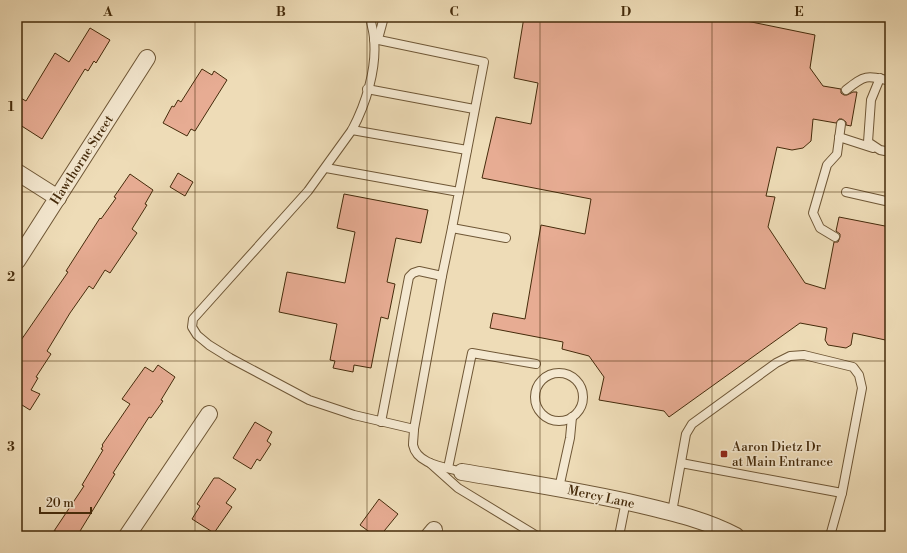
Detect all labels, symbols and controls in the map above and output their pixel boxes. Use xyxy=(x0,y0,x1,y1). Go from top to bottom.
text: A xyxy=(102,4,113,20)
text: B xyxy=(276,4,286,20)
text: C xyxy=(449,4,459,20)
text: D xyxy=(621,4,631,20)
text: E xyxy=(794,4,804,20)
text: 1 xyxy=(8,99,15,115)
street label: Hawthorne Street xyxy=(47,112,117,208)
text: 2 xyxy=(7,269,15,285)
text: 3 xyxy=(7,439,15,455)
place label: Aaron Dietz Dr at Main Entrance xyxy=(731,439,833,470)
marker: Aaron Dietz Dr at Main Entrance xyxy=(719,449,729,459)
street label: Mercy Lane xyxy=(566,482,637,512)
scale bar xyxy=(40,489,91,515)
text: 20 m xyxy=(46,496,74,511)

